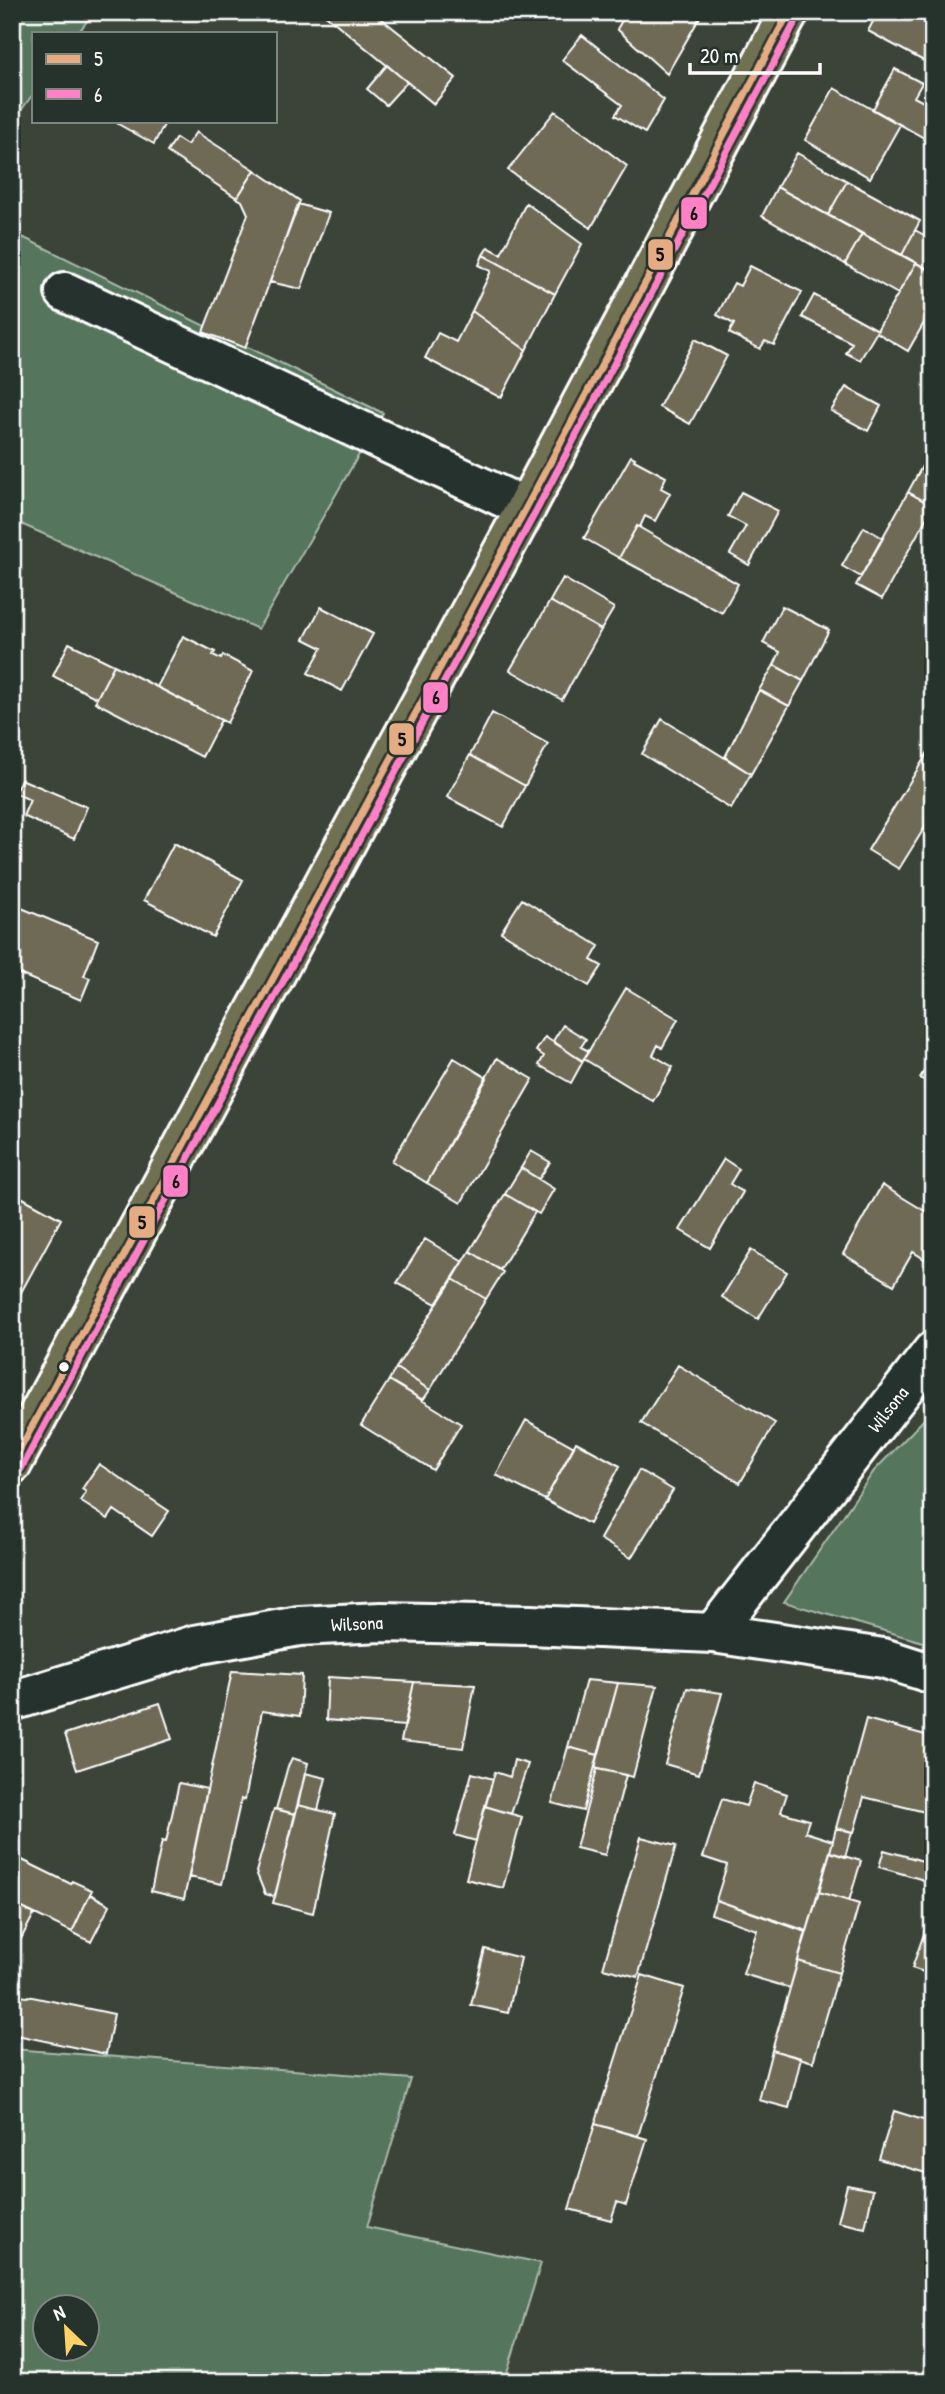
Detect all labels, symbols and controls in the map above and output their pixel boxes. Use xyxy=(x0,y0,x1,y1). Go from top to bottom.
legend xyxy=(32,32,276,122)
scale bar xyxy=(690,32,819,76)
text: 20 m xyxy=(700,41,738,70)
text: 5 xyxy=(94,44,103,73)
text: 6 xyxy=(94,80,102,109)
line badge: 6 xyxy=(680,196,708,230)
text: 6 xyxy=(690,200,698,226)
line badge: 5 xyxy=(647,238,674,271)
text: 5 xyxy=(656,241,665,267)
line badge: 6 xyxy=(422,681,449,714)
text: 6 xyxy=(432,684,440,710)
line badge: 5 xyxy=(388,722,415,756)
text: 5 xyxy=(398,726,407,752)
line badge: 6 xyxy=(162,1164,189,1198)
text: 6 xyxy=(172,1168,180,1194)
line badge: 5 xyxy=(128,1205,156,1239)
text: 5 xyxy=(138,1209,147,1235)
unlabelled marker xyxy=(57,1360,71,1374)
street label: Wilsona xyxy=(861,1380,914,1438)
street label: Wilsona xyxy=(330,1609,384,1637)
north arrow xyxy=(32,2292,102,2362)
text: N xyxy=(49,2299,69,2327)

